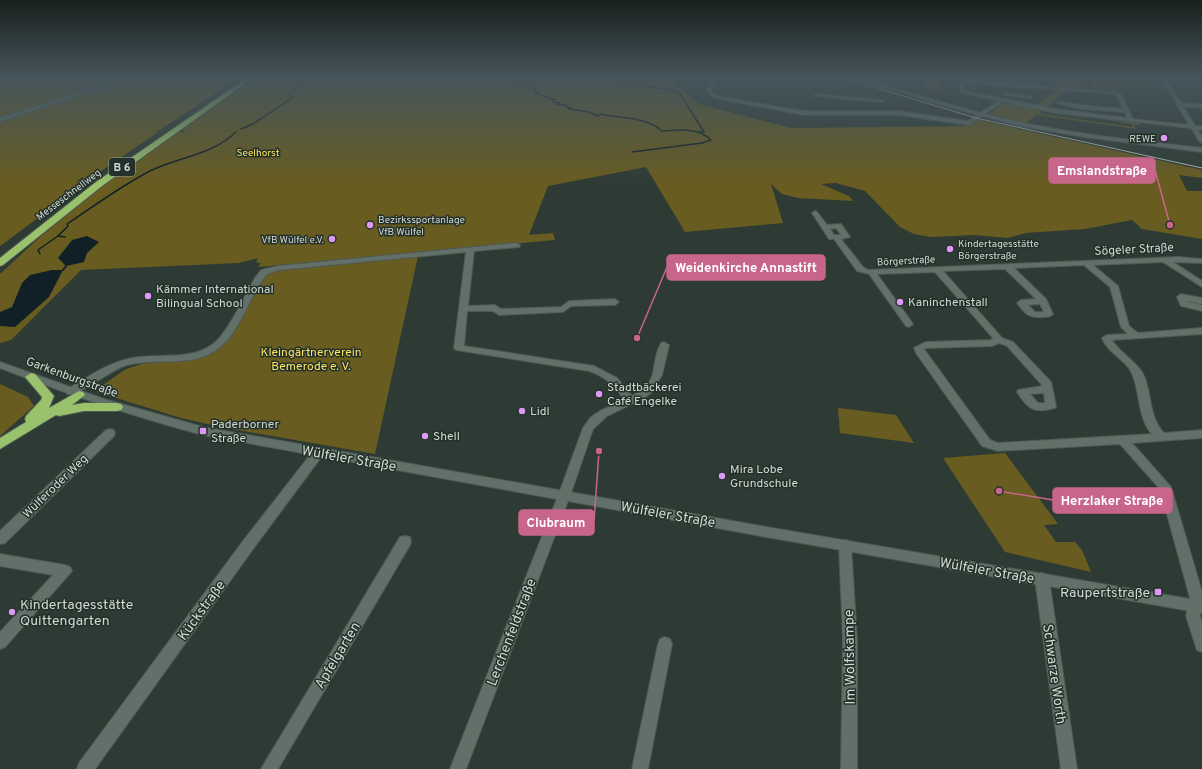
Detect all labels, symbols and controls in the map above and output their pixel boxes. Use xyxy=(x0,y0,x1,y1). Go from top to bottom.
place label: REWE xyxy=(1129,133,1156,146)
marker: REWE xyxy=(1159,133,1169,143)
park label: Seelhorst xyxy=(237,147,280,160)
road number: B 6 xyxy=(109,158,135,176)
callout: Emslandstraße xyxy=(1049,158,1155,183)
text: Emslandstraße xyxy=(1057,164,1147,180)
street label: Messeschnellweg xyxy=(34,167,104,224)
place label: Bezirkssportanlage VfB Wülfel xyxy=(378,214,465,239)
marker: Bezirkssportanlage VfB Wülfel xyxy=(365,220,375,230)
place label: VfB Wülfel e.V. xyxy=(261,234,324,247)
marker: VfB Wülfel e.V. xyxy=(327,234,337,244)
place label: Kindertagesstätte Börgerstraße xyxy=(958,238,1039,263)
street label: Sögeler Straße xyxy=(1094,240,1174,260)
marker: Kindertagesstätte Börgerstraße xyxy=(945,244,955,254)
street label: Börgerstraße xyxy=(877,253,936,270)
callout: Weidenkirche Annastift xyxy=(667,255,825,280)
text: Weidenkirche Annastift xyxy=(675,261,817,277)
place label: Kämmer International Bilingual School xyxy=(156,282,274,312)
marker: Kämmer International Bilingual School xyxy=(143,291,153,301)
place label: Kaninchenstall xyxy=(908,295,988,311)
marker: Kaninchenstall xyxy=(895,297,905,307)
park label: Kleingärtnerverein Bemerode e. V. xyxy=(260,345,362,375)
street label: Garkenburgstraße xyxy=(23,354,120,402)
place label: Stadtbäckerei Café Engelke xyxy=(607,380,682,410)
marker: Stadtbäckerei Café Engelke xyxy=(594,389,604,399)
place label: Lidl xyxy=(530,404,550,420)
marker: Lidl xyxy=(517,406,527,416)
place label: Paderborner Straße xyxy=(211,417,279,447)
marker: Paderborner Straße xyxy=(198,426,208,436)
place label: Shell xyxy=(433,429,460,445)
marker: Shell xyxy=(420,431,430,441)
street label: Wülfeler Straße xyxy=(300,443,397,476)
street label: Wülferoder Weg xyxy=(19,451,92,522)
place label: Mira Lobe Grundschule xyxy=(730,462,798,492)
marker: Mira Lobe Grundschule xyxy=(717,471,727,481)
callout: Herzlaker Straße xyxy=(1053,488,1172,513)
text: Herzlaker Straße xyxy=(1061,494,1163,510)
street label: Wülfeler Straße xyxy=(619,499,716,532)
callout: Clubraum xyxy=(519,510,594,535)
text: Clubraum xyxy=(527,516,585,532)
street label: Wülfeler Straße xyxy=(938,555,1035,588)
street label: Lerchenfeldstraße xyxy=(484,576,541,689)
street label: Kückstraße xyxy=(175,578,230,644)
place label: Raupertstraße xyxy=(1060,585,1150,602)
marker: Raupertstraße xyxy=(1153,587,1163,597)
place label: Kindertagesstätte Quittengarten xyxy=(20,597,133,630)
marker: Kindertagesstätte Quittengarten xyxy=(7,607,17,617)
street label: Im Wolfskampe xyxy=(841,609,860,705)
street label: Apfelgarten xyxy=(312,619,365,692)
street label: Schwarze Worth xyxy=(1038,623,1069,725)

